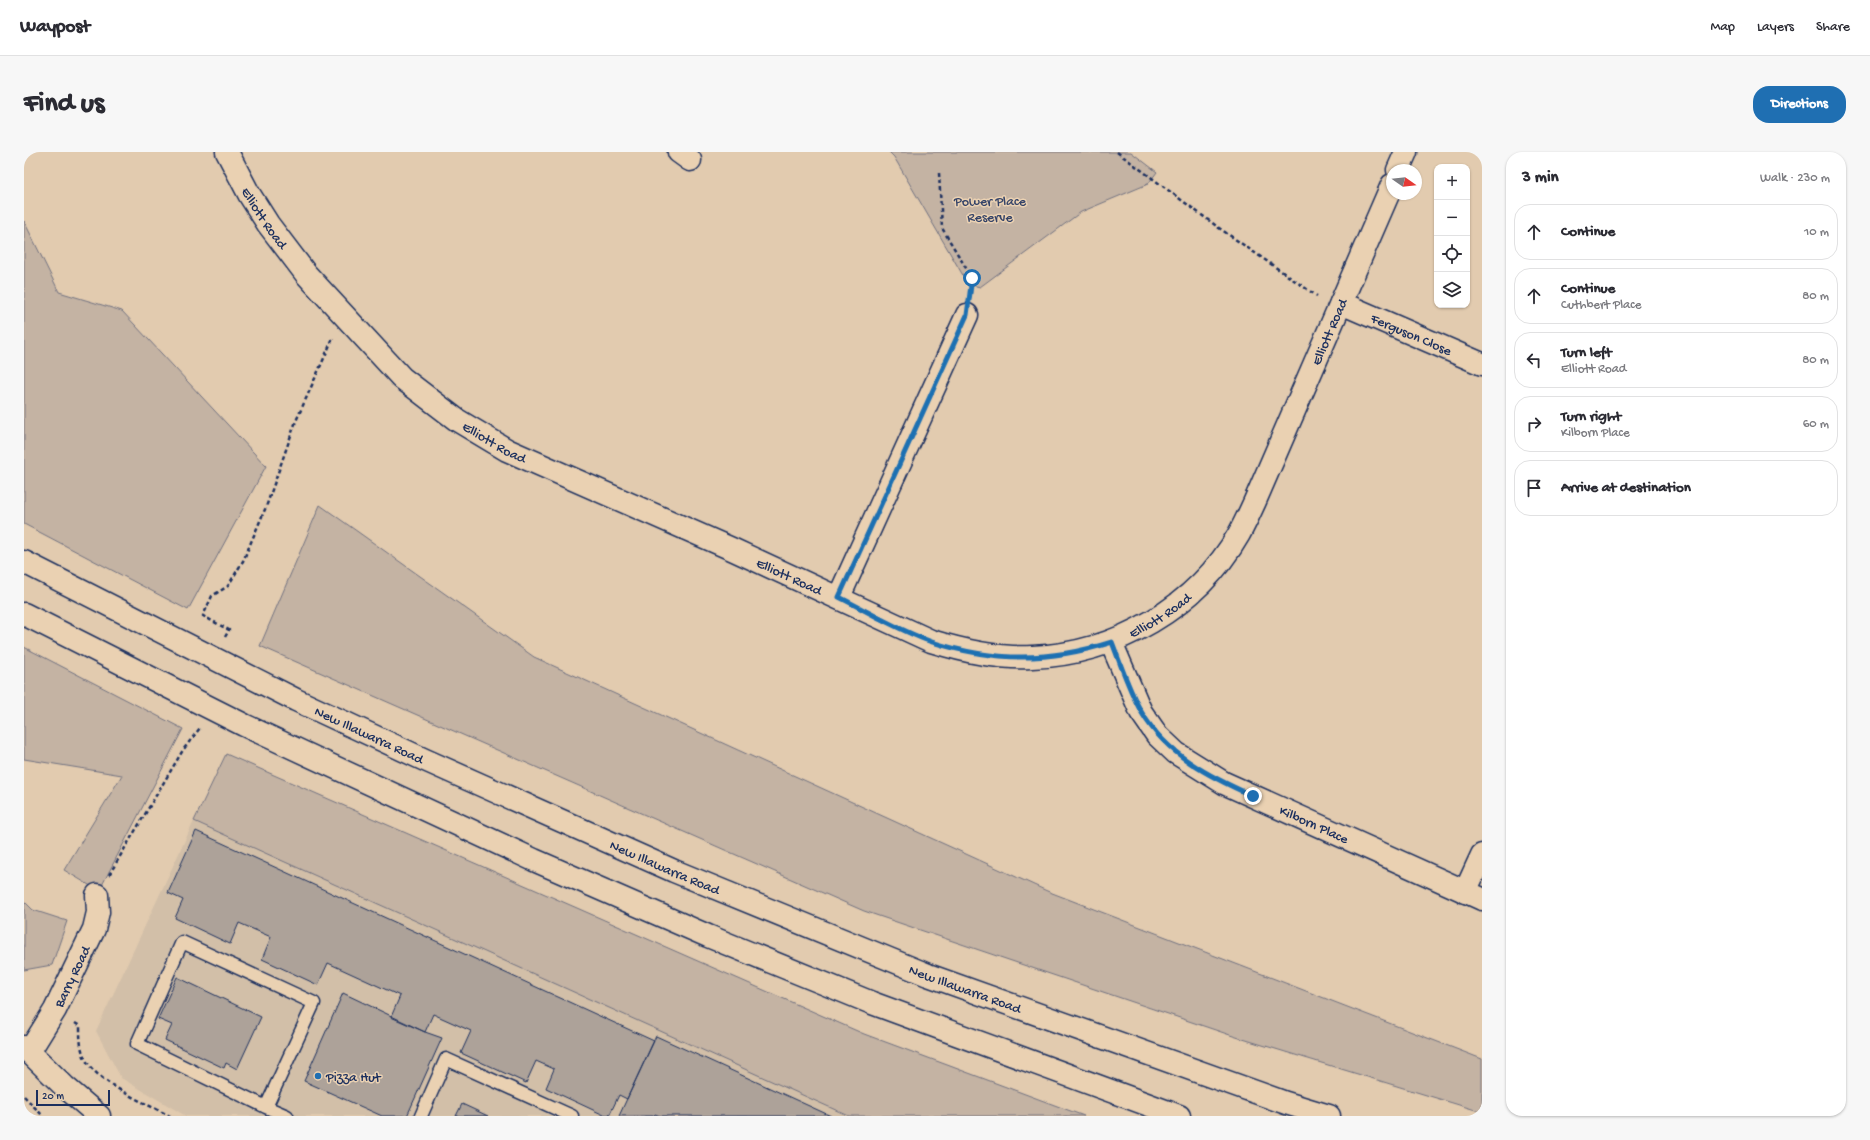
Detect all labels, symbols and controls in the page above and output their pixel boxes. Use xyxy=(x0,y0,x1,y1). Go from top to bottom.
text: Waypost xyxy=(20,16,90,39)
text: Map xyxy=(1711,19,1735,36)
text: Layers xyxy=(1757,19,1794,36)
text: Share xyxy=(1816,19,1850,36)
button: Directions xyxy=(1753,86,1846,123)
text: Find us xyxy=(24,88,104,121)
north arrow xyxy=(1386,164,1422,200)
map controls xyxy=(1434,164,1470,308)
button: + xyxy=(1434,164,1470,200)
text: 3 min xyxy=(1522,168,1559,188)
text: Walk · 230 m xyxy=(1760,171,1830,186)
street label: Elliott Road xyxy=(236,185,291,255)
park label: Power Place Reserve xyxy=(953,194,1027,227)
button: − xyxy=(1434,200,1470,236)
icon: ahead xyxy=(1523,221,1545,243)
text: Continue xyxy=(1561,223,1615,241)
text: 10 m xyxy=(1804,225,1829,240)
button: locate xyxy=(1434,236,1470,272)
route start xyxy=(963,269,981,287)
button: layers xyxy=(1434,272,1470,308)
text: Continue xyxy=(1561,280,1615,298)
icon: ahead xyxy=(1523,285,1545,307)
text: 80 m xyxy=(1802,289,1829,304)
street label: Elliott Road xyxy=(1309,295,1353,368)
text: Cuthbert Place xyxy=(1561,298,1641,313)
street label: Ferguson Close xyxy=(1367,310,1455,361)
text: Turn left xyxy=(1561,344,1612,362)
icon: left xyxy=(1523,349,1545,371)
text: 80 m xyxy=(1802,353,1829,368)
text: Elliott Road xyxy=(1561,362,1626,377)
text: Turn right xyxy=(1561,408,1621,426)
icon: right xyxy=(1523,413,1545,435)
text: 60 m xyxy=(1803,417,1829,432)
street label: Elliott Road xyxy=(458,419,530,469)
text: Kilborn Place xyxy=(1561,426,1630,441)
icon: arrive xyxy=(1523,477,1545,499)
text: Arrive at destination xyxy=(1561,479,1691,497)
street label: Elliott Road xyxy=(753,555,826,601)
street label: Elliott Road xyxy=(1127,589,1197,643)
street label: New Illawarra Road xyxy=(311,704,427,770)
route end xyxy=(1244,787,1262,805)
street label: Kilborn Place xyxy=(1276,803,1351,849)
street label: New Illawarra Road xyxy=(607,837,723,901)
street label: Barry Road xyxy=(51,942,96,1011)
street label: New Illawarra Road xyxy=(906,962,1025,1019)
place label: Pizza Hut xyxy=(325,1070,382,1087)
marker: Pizza Hut xyxy=(313,1071,323,1081)
scale bar xyxy=(36,1088,110,1107)
text: 20 m xyxy=(42,1091,64,1103)

